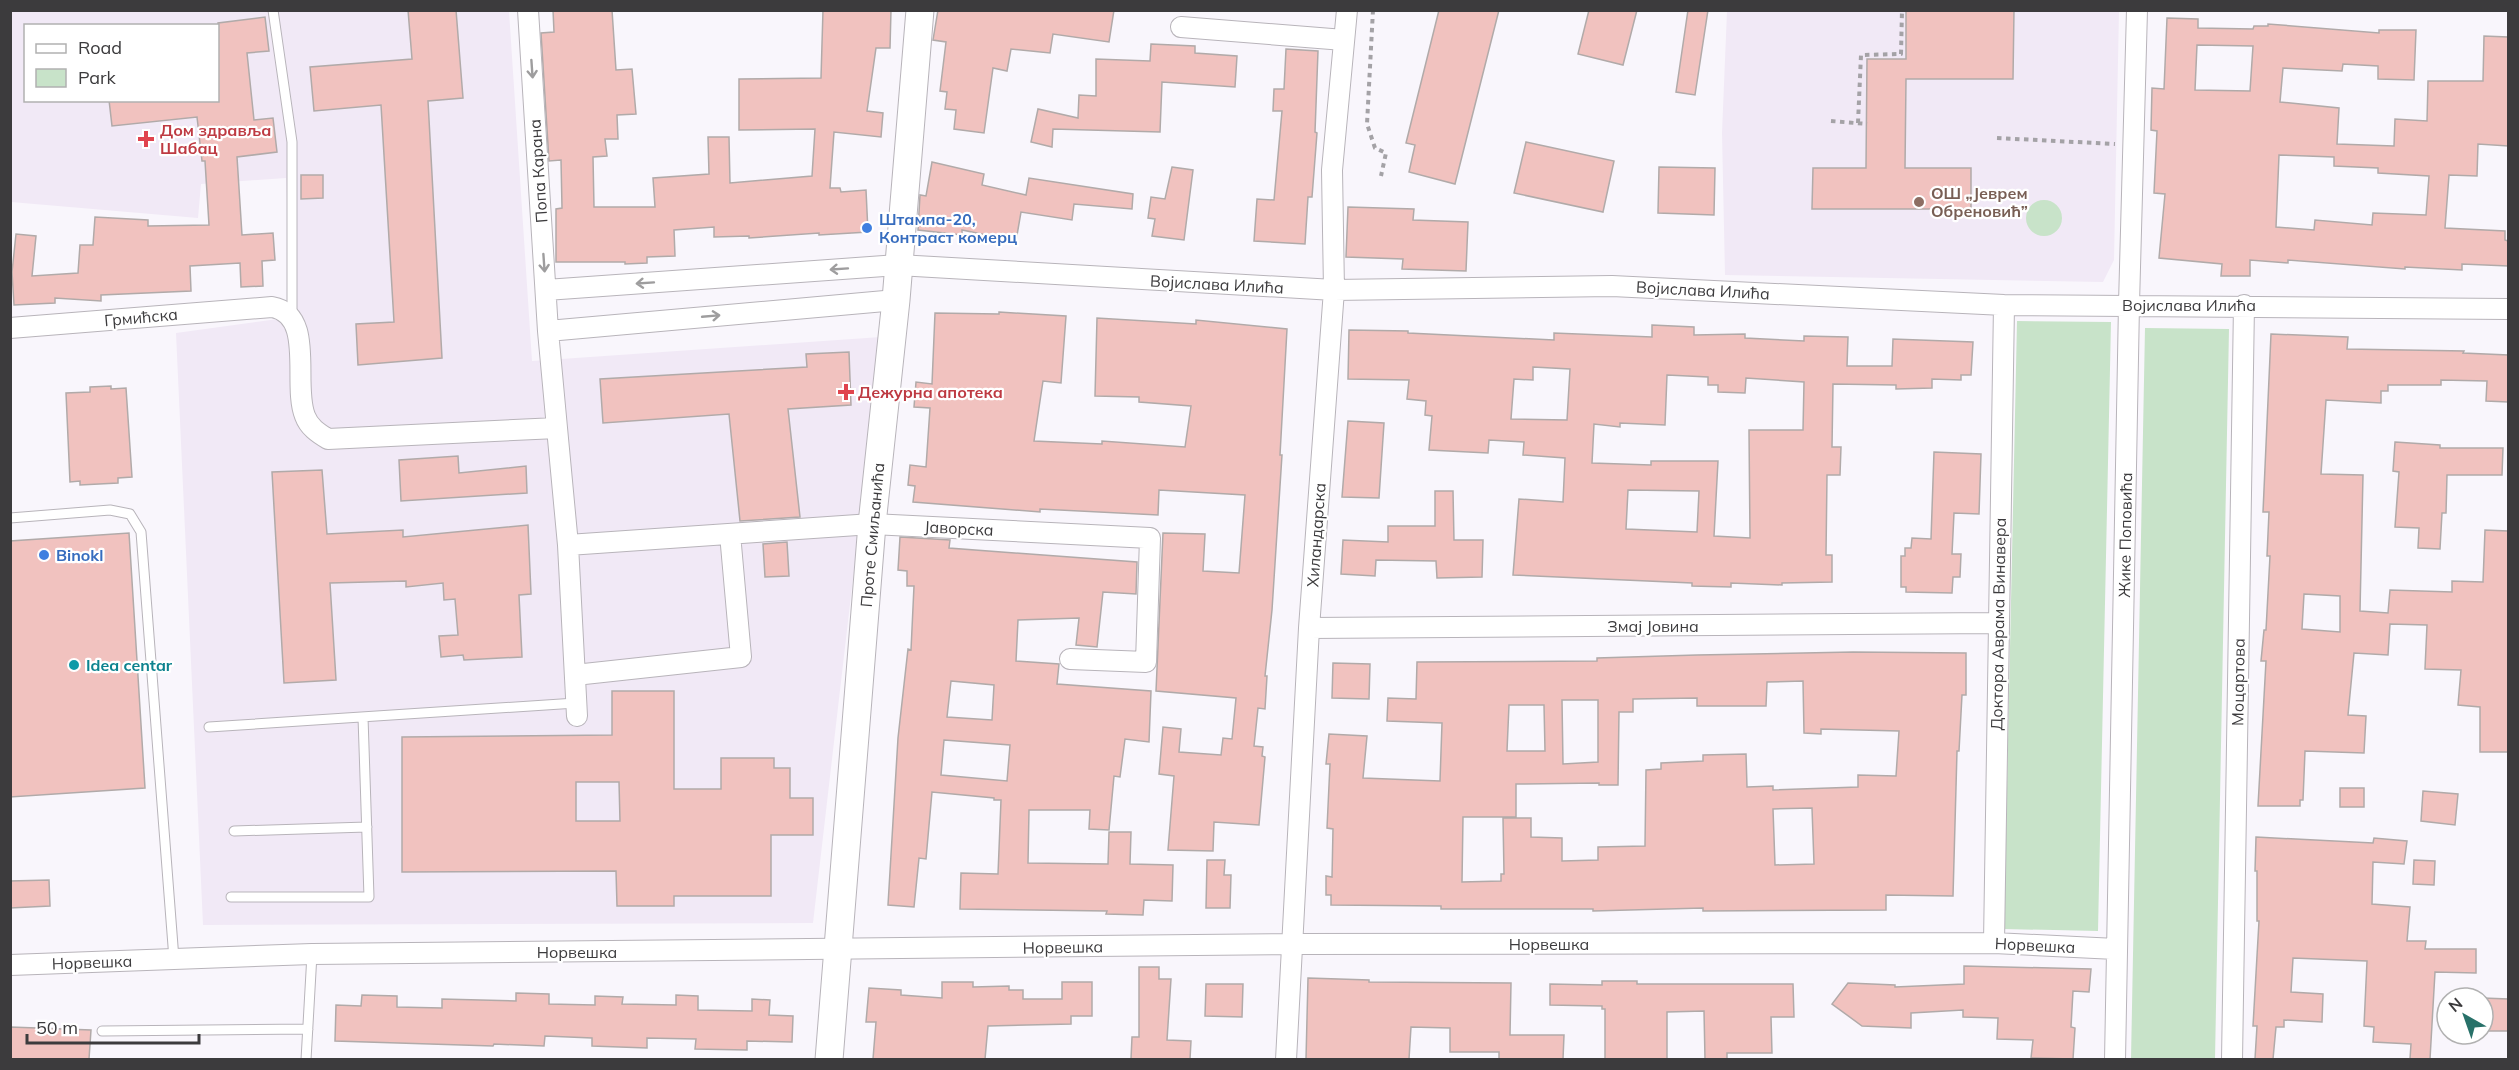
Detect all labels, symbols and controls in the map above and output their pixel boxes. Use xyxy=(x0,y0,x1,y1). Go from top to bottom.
legend xyxy=(24,24,219,102)
text: Road xyxy=(78,36,122,59)
one-way arrow xyxy=(526,58,537,78)
text: Park xyxy=(78,66,117,89)
street label: Попа Карана xyxy=(524,118,552,224)
place label: Дом здравља Шабац xyxy=(160,120,271,158)
marker: Дом здравља Шабац xyxy=(137,130,155,148)
place label: ОШ „Јеврем Обреновић” xyxy=(1931,183,2028,221)
marker: ОШ „Јеврем Обреновић” xyxy=(1912,195,1926,209)
place label: Штампа-20, Контраст комерц xyxy=(879,209,1017,247)
marker: Штампа-20, Контраст комерц xyxy=(860,221,874,235)
one-way arrow xyxy=(539,253,550,273)
one-way arrow xyxy=(830,264,850,275)
street label: Војислава Илића xyxy=(1150,271,1284,297)
street label: Војислава Илића xyxy=(1636,277,1770,303)
one-way arrow xyxy=(635,278,655,289)
street label: Војислава Илића xyxy=(2122,295,2256,315)
street label: Грмићска xyxy=(103,304,179,330)
one-way arrow xyxy=(701,311,720,322)
place label: Дежурна апотека xyxy=(858,382,1003,402)
marker: Дежурна апотека xyxy=(839,385,853,399)
street label: Проте Смиљанића xyxy=(856,462,888,608)
street label: Жике Поповића xyxy=(2114,472,2136,598)
street label: Хиландарска xyxy=(1302,482,1330,588)
street label: Јаворска xyxy=(924,516,994,540)
street label: Доктора Аврама Винавера xyxy=(1986,517,2010,731)
place label: Binokl xyxy=(56,545,103,565)
marker: Binokl xyxy=(37,548,51,562)
street label: Змај Јовина xyxy=(1607,616,1699,636)
street label: Моцартова xyxy=(2227,638,2249,726)
place label: Idea centar xyxy=(86,655,173,675)
marker: Idea centar xyxy=(67,658,81,672)
street label: Норвешка xyxy=(1994,933,2076,957)
street label: Норвешка xyxy=(1509,934,1589,954)
street label: Норвешка xyxy=(1023,936,1103,958)
street label: Норвешка xyxy=(537,942,617,962)
street label: Норвешка xyxy=(51,951,133,973)
north arrow xyxy=(2435,986,2495,1046)
text: N xyxy=(2444,993,2466,1016)
scale bar xyxy=(27,1007,200,1045)
text: 50 m xyxy=(36,1016,78,1039)

